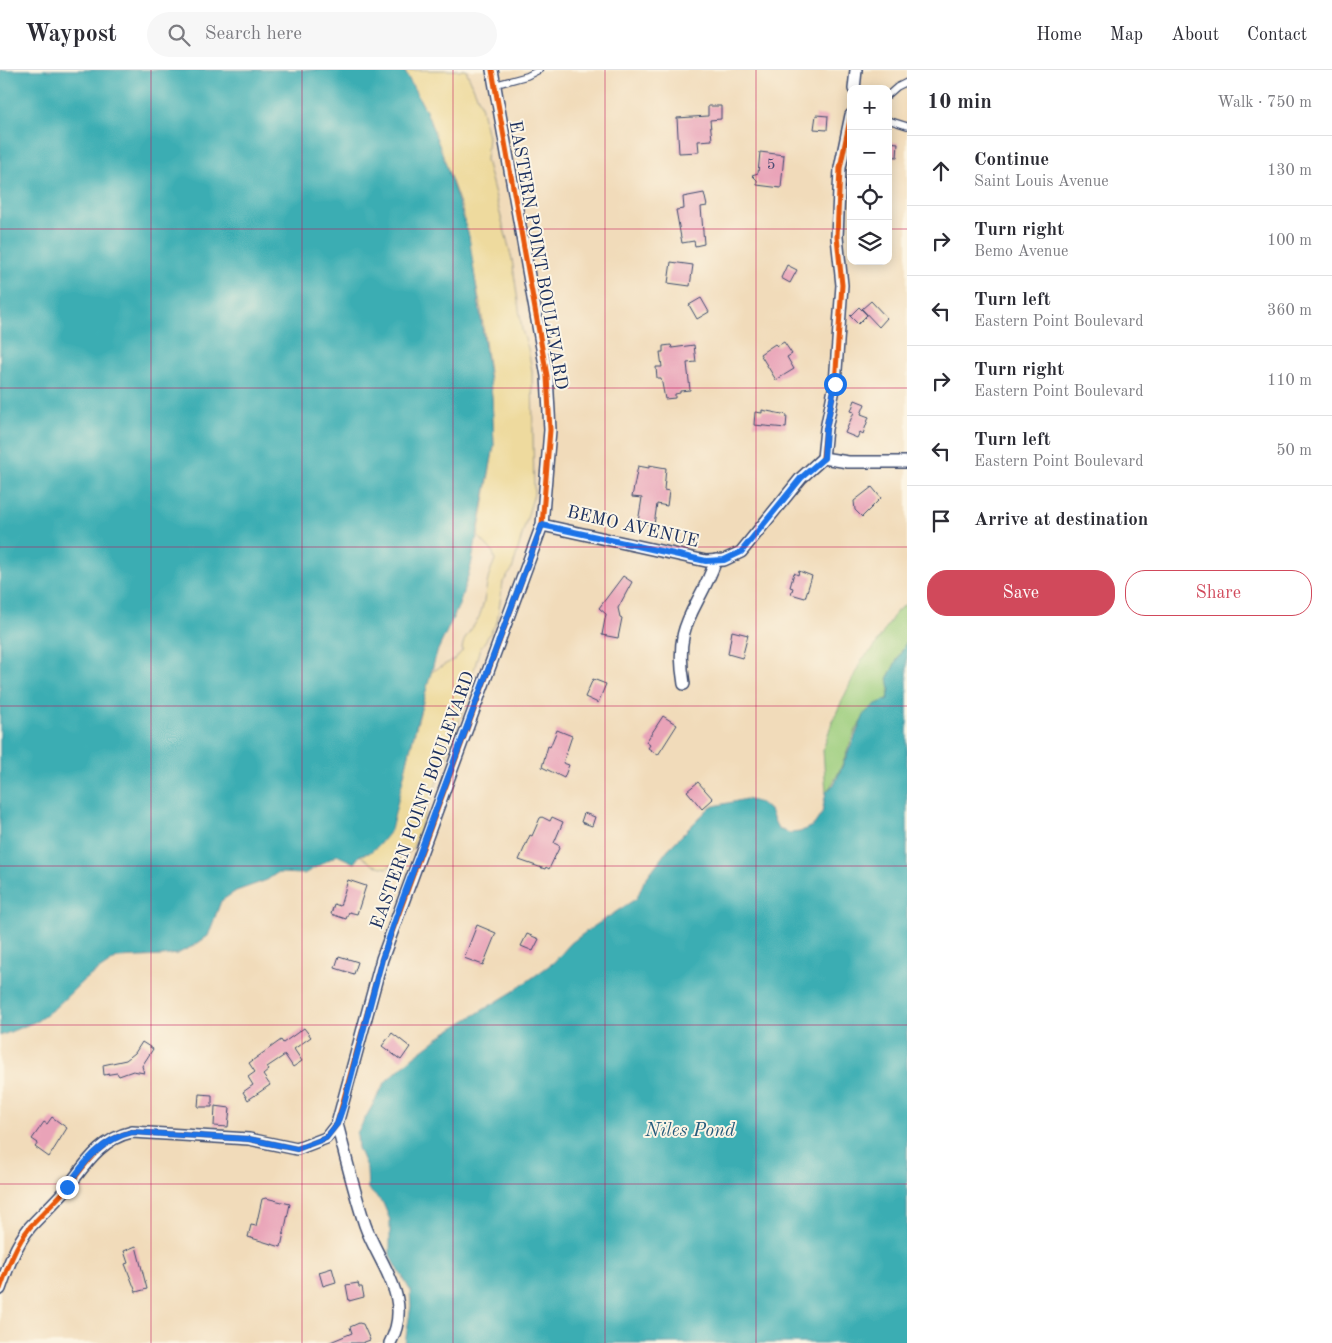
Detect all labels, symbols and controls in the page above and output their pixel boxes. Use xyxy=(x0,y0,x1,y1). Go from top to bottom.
search box xyxy=(147,12,497,57)
icon: search xyxy=(165,21,193,49)
text: Waypost xyxy=(25,23,117,47)
text: Search here xyxy=(205,25,302,44)
text: Home xyxy=(1036,26,1082,44)
text: Map xyxy=(1110,26,1143,44)
text: About xyxy=(1171,26,1219,44)
text: Contact xyxy=(1247,26,1307,44)
map controls xyxy=(847,85,892,265)
button: + xyxy=(847,85,892,130)
text: 10 min xyxy=(927,92,992,113)
text: Walk · 750 m xyxy=(1217,95,1312,111)
street label: EASTERN POINT BOULEVARD xyxy=(505,119,571,391)
button: − xyxy=(847,130,892,175)
text: Continue xyxy=(974,151,1049,170)
icon: ahead xyxy=(927,157,955,185)
house number: 5 xyxy=(767,158,775,173)
text: 130 m xyxy=(1267,163,1312,179)
text: Saint Louis Avenue xyxy=(974,174,1109,190)
button: locate xyxy=(847,175,892,220)
button: layers xyxy=(847,220,892,265)
text: Turn right xyxy=(974,221,1064,240)
icon: right xyxy=(927,227,955,255)
text: 100 m xyxy=(1267,233,1312,249)
text: Bemo Avenue xyxy=(974,244,1068,260)
text: Turn left xyxy=(974,291,1051,310)
icon: left xyxy=(927,297,955,325)
text: 360 m xyxy=(1267,303,1312,319)
text: Eastern Point Boulevard xyxy=(974,314,1144,330)
text: Turn right xyxy=(974,361,1064,380)
icon: right xyxy=(927,367,955,395)
route start xyxy=(824,373,847,396)
text: 110 m xyxy=(1267,373,1312,389)
text: Eastern Point Boulevard xyxy=(974,384,1144,400)
text: Turn left xyxy=(974,431,1051,450)
icon: left xyxy=(927,437,955,465)
text: 50 m xyxy=(1276,443,1312,459)
text: Eastern Point Boulevard xyxy=(974,454,1144,470)
street label: BEMO AVENUE xyxy=(565,503,701,551)
icon: arrive xyxy=(927,507,955,535)
text: Arrive at destination xyxy=(974,511,1148,530)
button: Save xyxy=(927,570,1115,616)
button: Share xyxy=(1125,570,1312,616)
street label: EASTERN POINT BOULEVARD xyxy=(368,669,478,932)
water label: Niles Pond xyxy=(644,1122,736,1141)
route end xyxy=(56,1176,79,1199)

